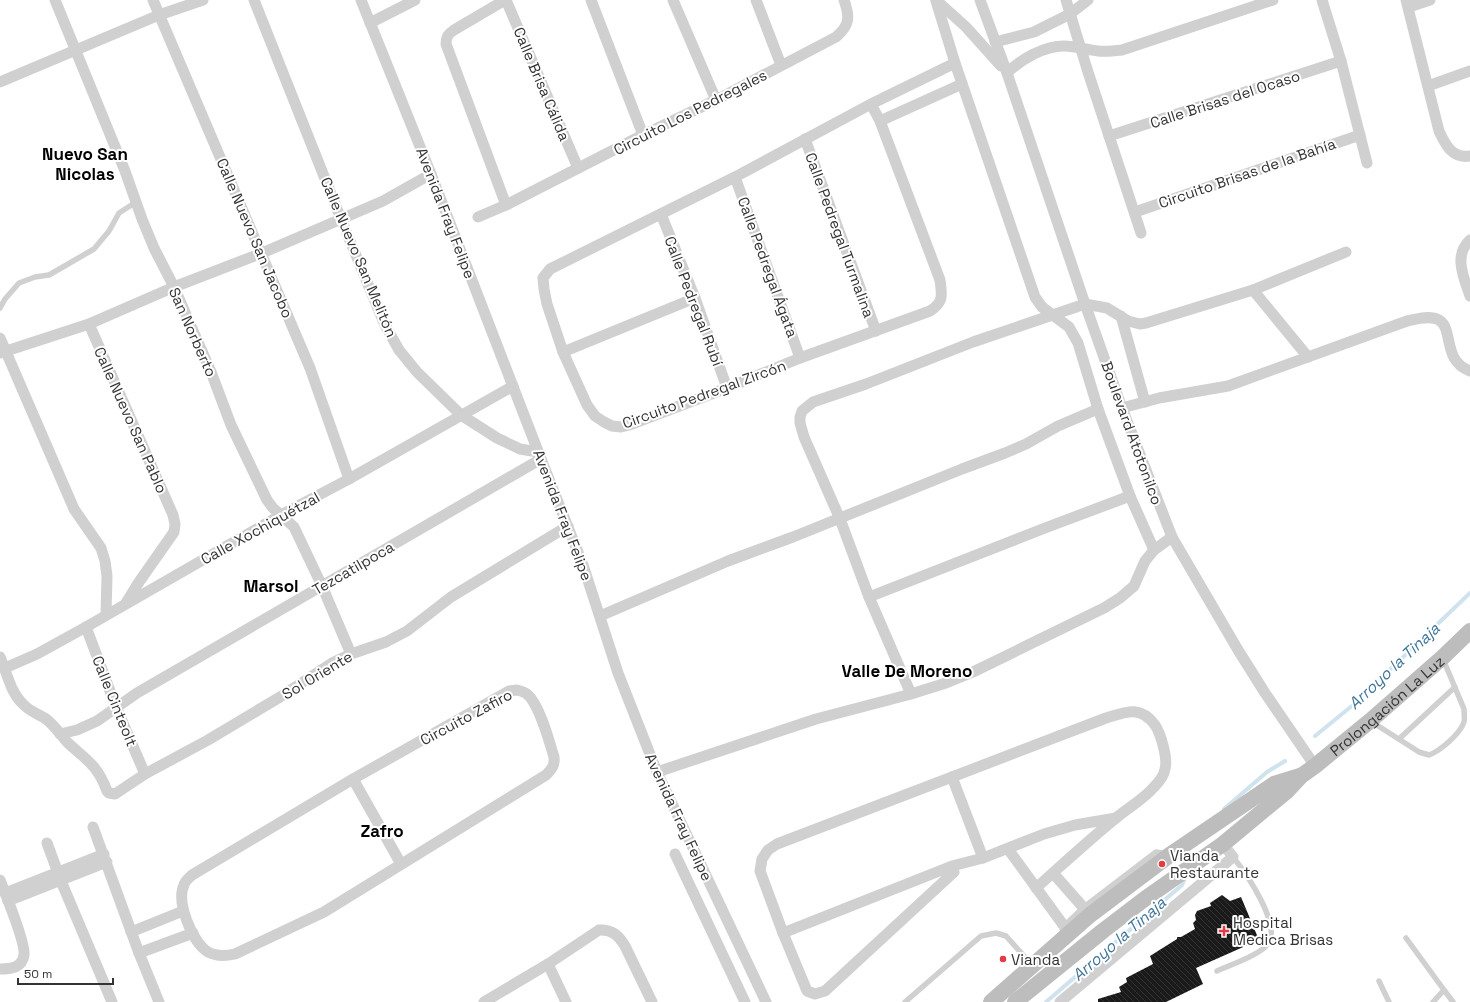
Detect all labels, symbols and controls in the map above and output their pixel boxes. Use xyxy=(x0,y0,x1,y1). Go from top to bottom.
street label: Calle Brisa Cálida xyxy=(509,24,575,144)
street label: Circuito Los Pedregales xyxy=(610,65,770,159)
street label: Calle Brisas del Ocaso xyxy=(1148,66,1302,132)
street label: Circuito Brisas de la Bahía xyxy=(1156,134,1339,212)
district label: Nuevo San Nicolas xyxy=(42,143,128,185)
street label: Avenida Fray Felipe xyxy=(412,145,480,281)
street label: Calle Pedregal Turmalina xyxy=(801,150,879,321)
street label: Calle Nuevo San Jacobo xyxy=(213,155,297,321)
street label: Calle Nuevo San Melitón xyxy=(317,174,401,340)
street label: Calle Pedregal Ágata xyxy=(734,194,802,340)
street label: Calle Pedregal Rubí xyxy=(660,233,728,369)
street label: San Norberto xyxy=(165,284,221,380)
street label: Calle Nuevo San Pablo xyxy=(90,344,172,496)
street label: Circuito Pedregal Zircón xyxy=(620,356,788,432)
street label: Boulevard Atotonilco xyxy=(1097,359,1167,507)
street label: Avenida Fray Felipe xyxy=(529,447,597,583)
street label: Calle Xochiquétzal xyxy=(197,487,323,569)
street label: Tezcatilpoca xyxy=(309,537,398,599)
district label: Marsol xyxy=(243,575,299,597)
water label: Arroyo la Tinaja xyxy=(1344,618,1445,714)
street label: Sol Oriente xyxy=(278,647,356,703)
street label: Prolongación La Luz xyxy=(1326,651,1448,760)
street label: Calle Cinteolt xyxy=(88,653,142,749)
district label: Valle De Moreno xyxy=(842,660,972,682)
street label: Circuito Zafiro xyxy=(417,685,515,749)
street label: Avenida Fray Felipe xyxy=(641,750,717,884)
district label: Zafro xyxy=(360,820,404,842)
place label: Vianda Restaurante xyxy=(1170,846,1259,882)
marker: Vianda Restaurante xyxy=(1157,859,1167,869)
water label: Arroyo la Tinaja xyxy=(1068,892,1171,986)
place label: Hospital Medica Brisas xyxy=(1233,913,1333,949)
marker: Hospital Medica Brisas xyxy=(1218,925,1230,937)
place label: Vianda xyxy=(1011,950,1060,969)
marker: Vianda xyxy=(998,954,1008,964)
scale bar xyxy=(18,960,113,986)
text: 50 m xyxy=(24,966,52,982)

